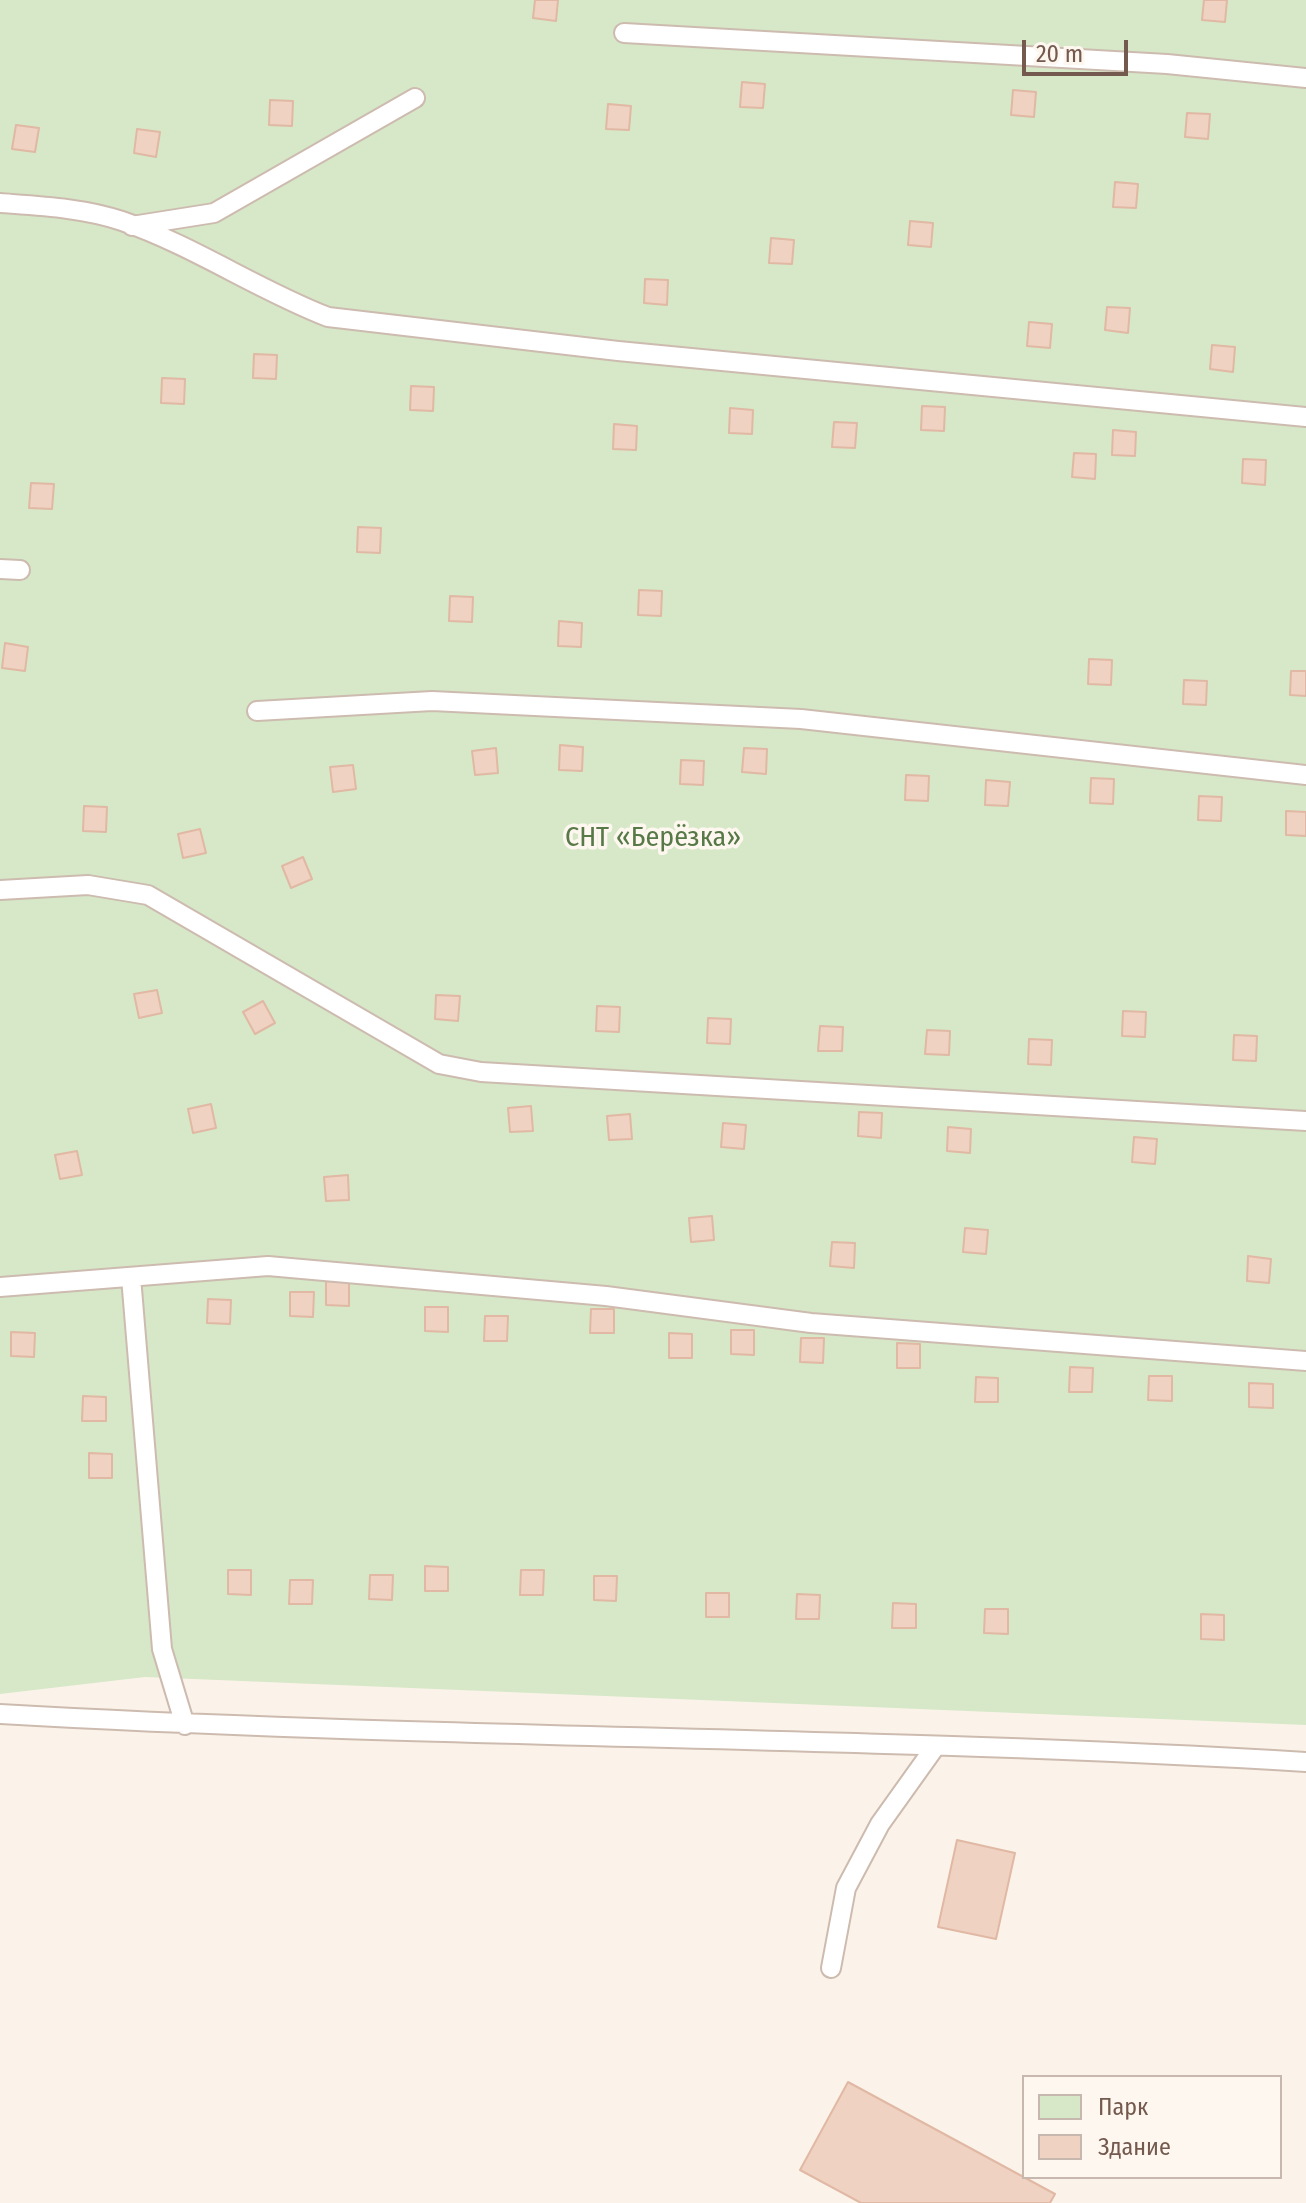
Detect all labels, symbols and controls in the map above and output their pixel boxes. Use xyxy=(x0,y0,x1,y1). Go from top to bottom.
scale bar xyxy=(1026,24,1132,74)
text: 20 m xyxy=(1036,40,1083,68)
park label: СНТ «Берёзка» xyxy=(565,821,741,855)
legend xyxy=(1022,2075,1282,2179)
text: Парк xyxy=(1098,2093,1148,2121)
text: Здание xyxy=(1098,2133,1171,2161)

